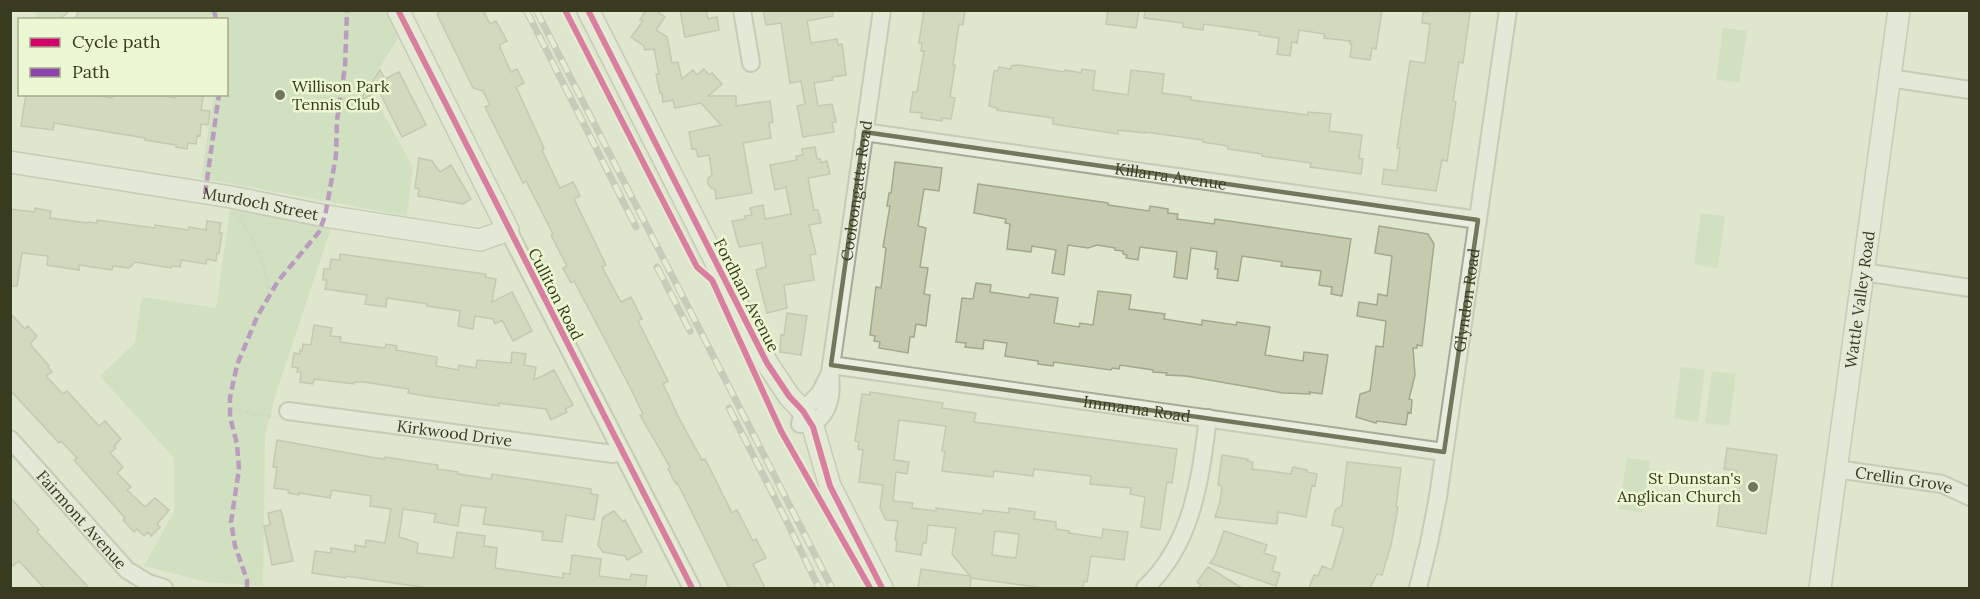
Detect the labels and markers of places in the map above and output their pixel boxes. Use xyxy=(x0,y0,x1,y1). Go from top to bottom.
place label: Willison Park Tennis Club xyxy=(292,76,390,114)
marker: Willison Park Tennis Club xyxy=(273,88,287,102)
place label: St Dunstan's Anglican Church xyxy=(1616,468,1741,506)
marker: St Dunstan's Anglican Church xyxy=(1746,480,1760,494)

